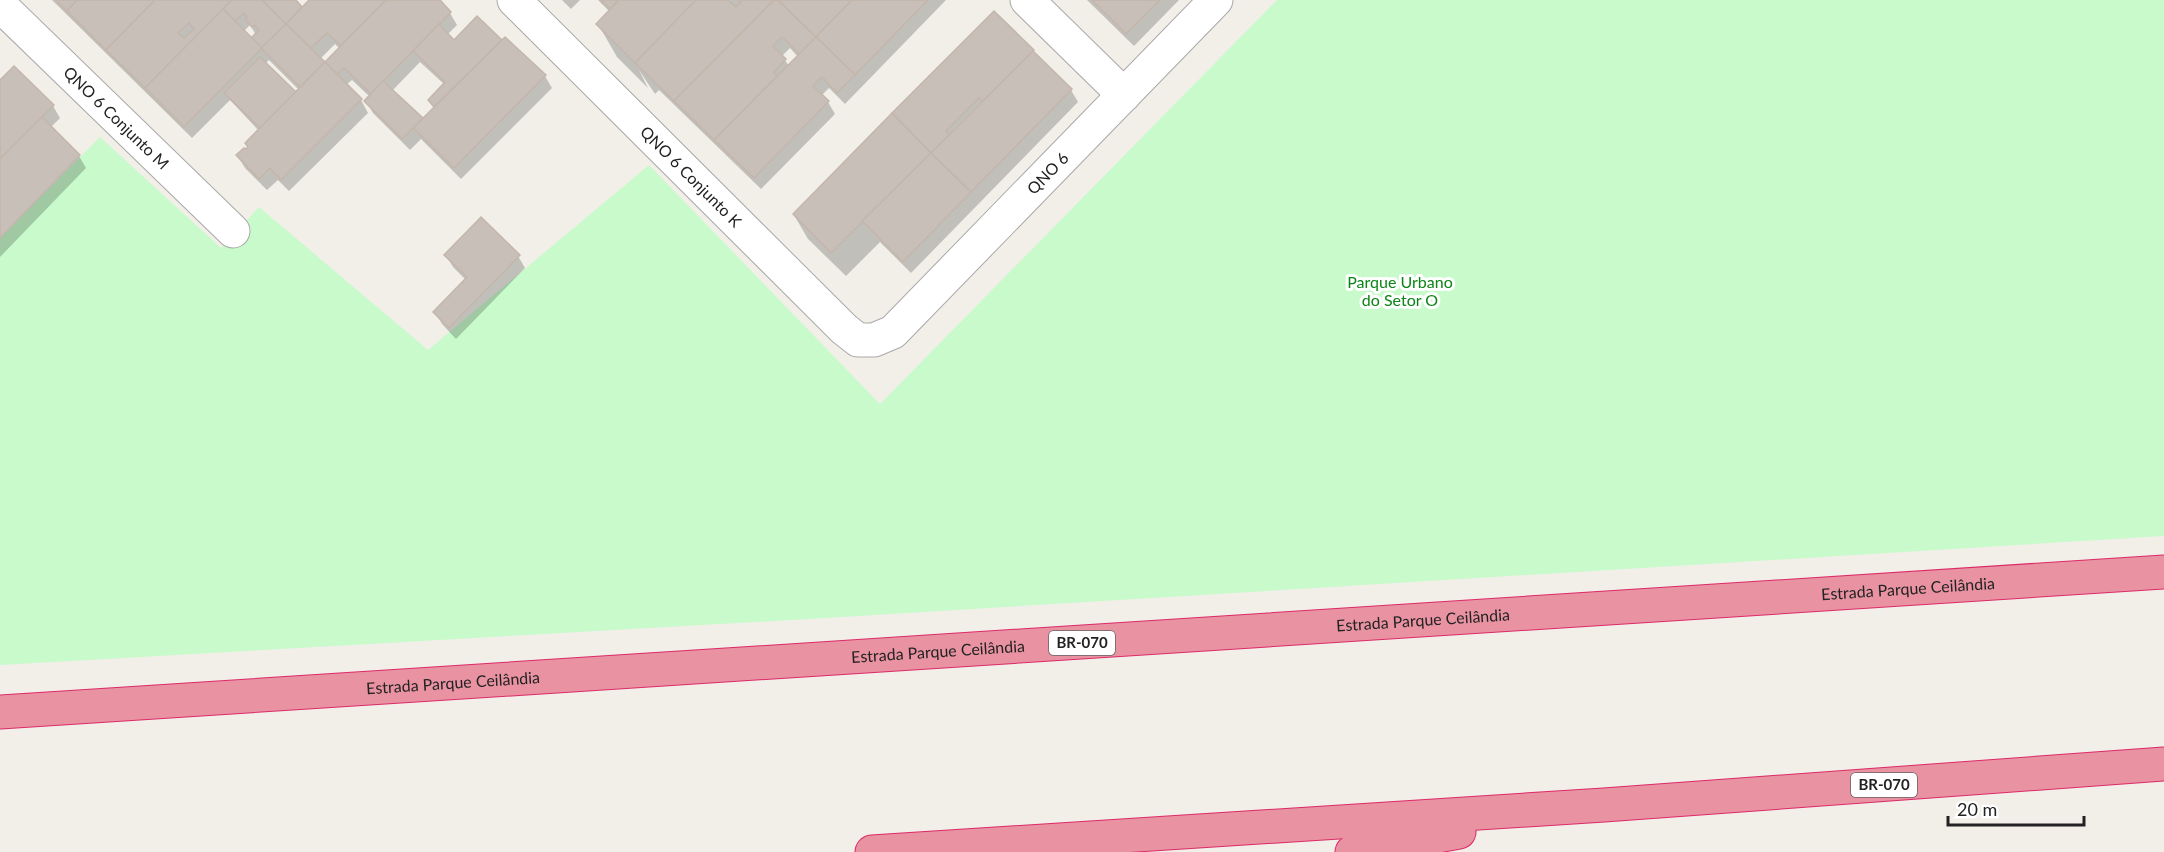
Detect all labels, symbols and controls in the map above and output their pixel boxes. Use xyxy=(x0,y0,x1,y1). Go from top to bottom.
street label: QNO 6 Conjunto M xyxy=(60,62,173,173)
street label: QNO 6 Conjunto K xyxy=(637,122,746,231)
street label: QNO 6 xyxy=(1022,148,1072,198)
park label: Parque Urbano do Setor O xyxy=(1347,272,1453,309)
street label: Estrada Parque Ceilândia xyxy=(1821,573,1995,603)
street label: Estrada Parque Ceilândia xyxy=(1336,604,1510,635)
road number: BR-070 xyxy=(1049,631,1115,655)
street label: Estrada Parque Ceilândia xyxy=(851,636,1025,666)
street label: Estrada Parque Ceilândia xyxy=(366,667,540,697)
road number: BR-070 xyxy=(1851,773,1917,797)
scale bar xyxy=(1948,789,2084,827)
text: 20 m xyxy=(1957,798,1997,820)

